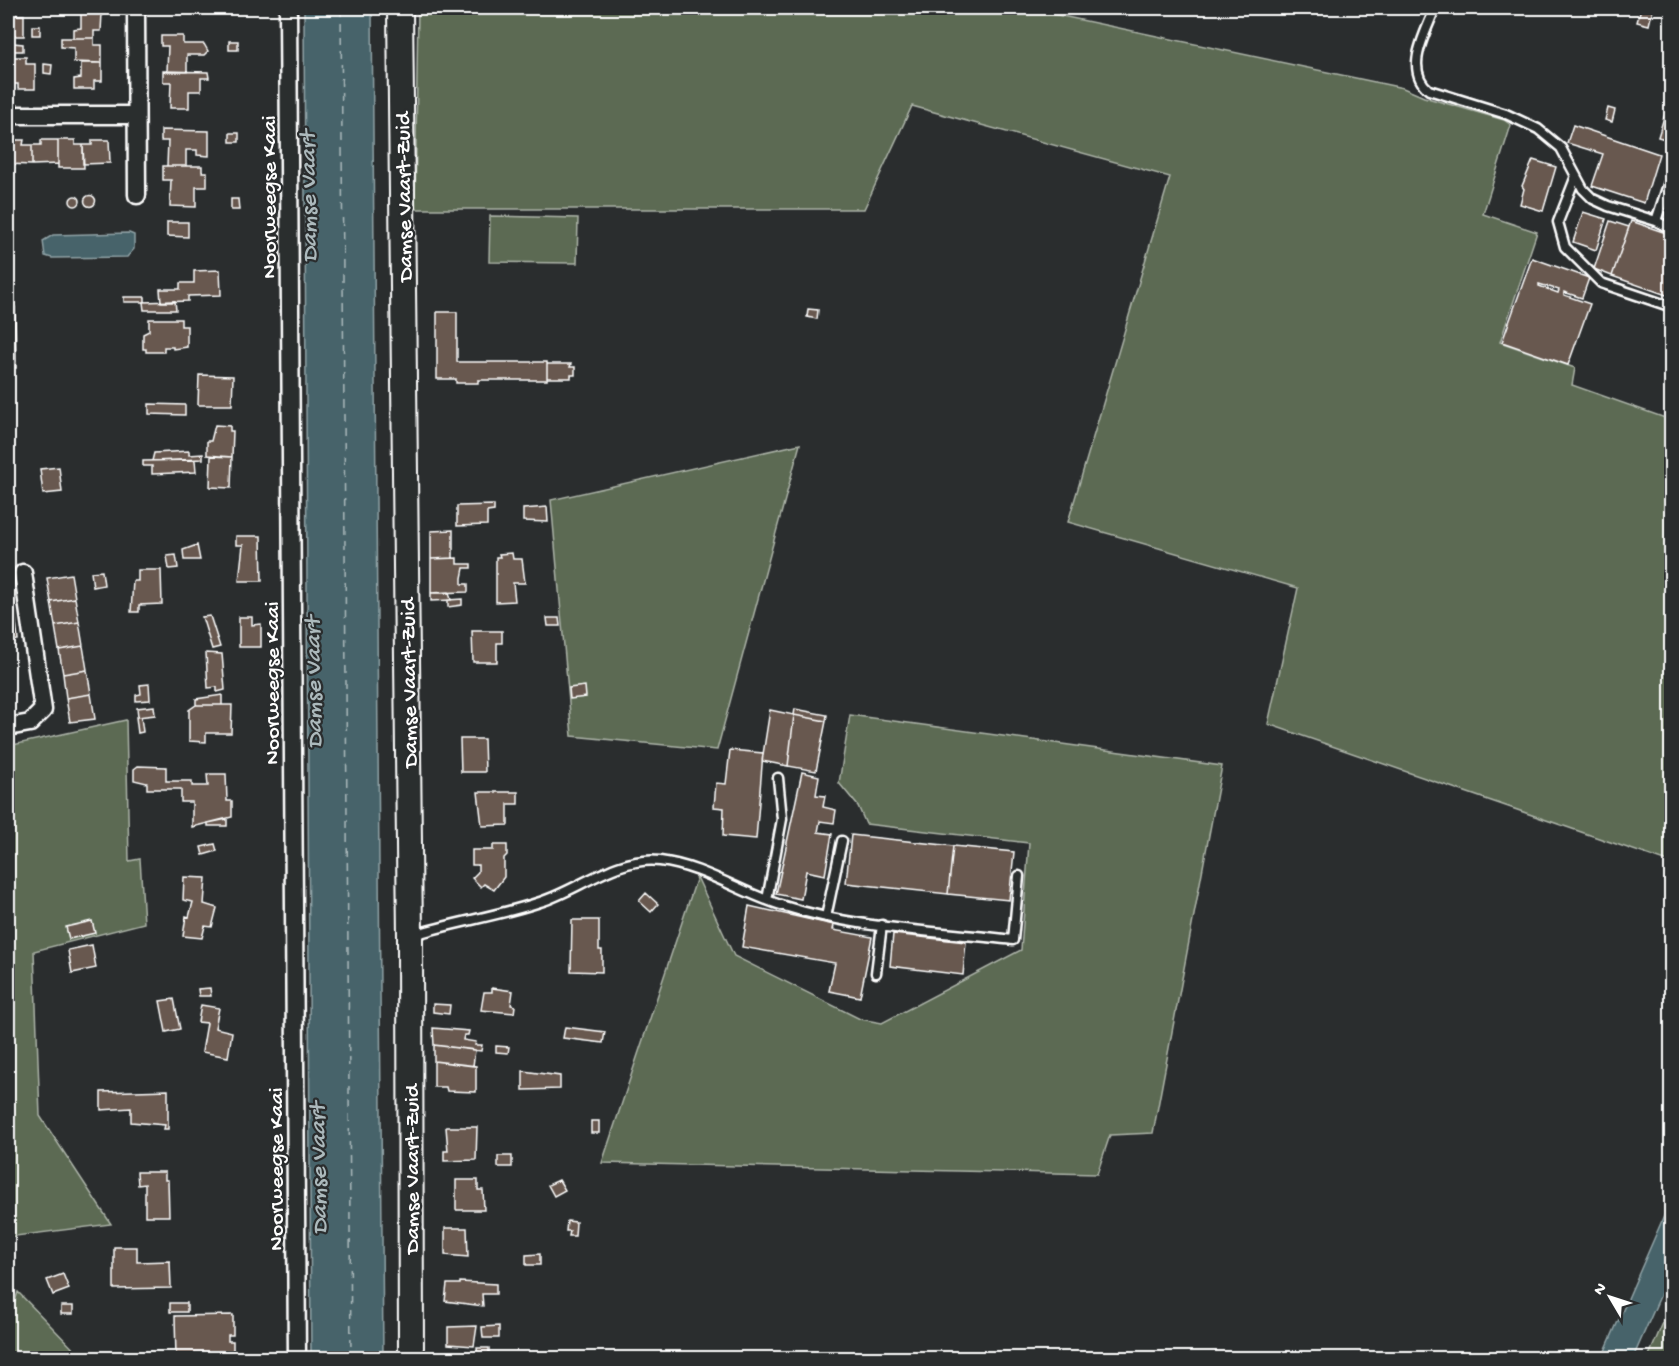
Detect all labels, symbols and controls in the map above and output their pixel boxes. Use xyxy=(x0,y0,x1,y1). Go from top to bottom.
street label: Damse Vaart-Zuid xyxy=(391,110,421,284)
street label: Noorweegse Kaai xyxy=(258,115,284,279)
water label: Damse Vaart xyxy=(295,127,326,263)
street label: Damse Vaart-Zuid xyxy=(396,596,426,770)
street label: Noorweegse Kaai xyxy=(261,601,287,765)
water label: Damse Vaart xyxy=(300,613,331,749)
street label: Damse Vaart-Zuid xyxy=(401,1082,427,1256)
street label: Noorweegse Kaai xyxy=(265,1087,291,1251)
water label: Damse Vaart xyxy=(305,1099,336,1235)
north arrow xyxy=(1580,1267,1640,1327)
text: N xyxy=(1590,1279,1612,1300)

